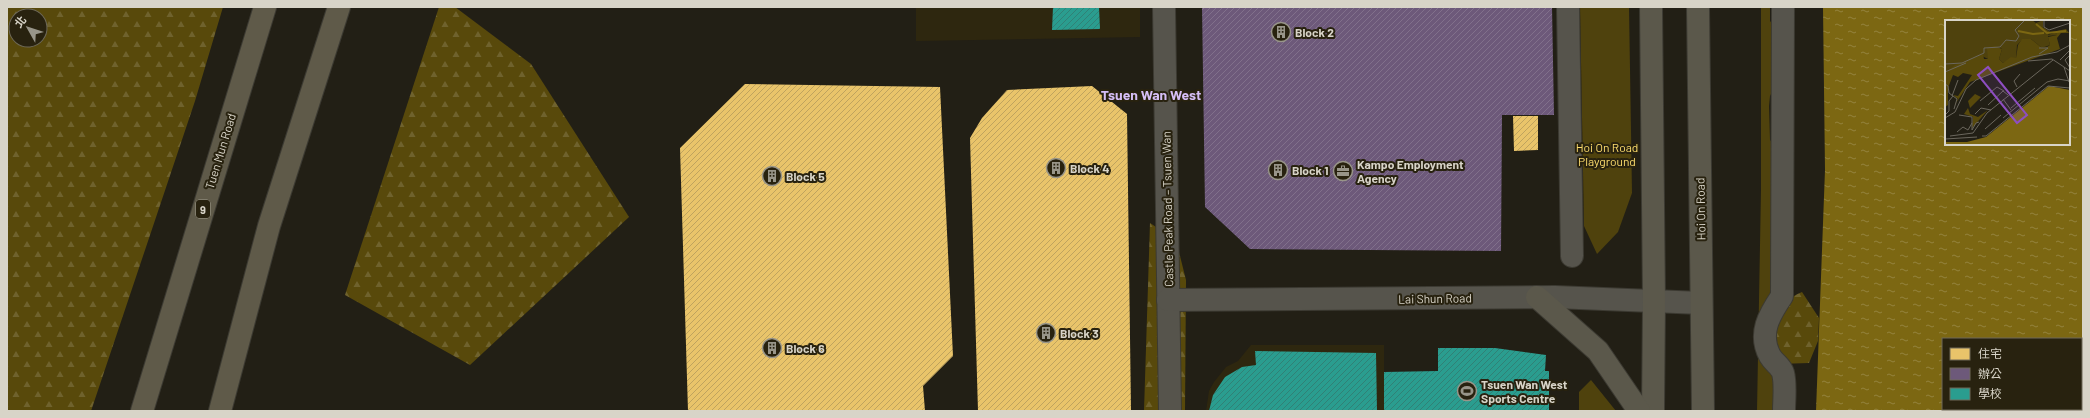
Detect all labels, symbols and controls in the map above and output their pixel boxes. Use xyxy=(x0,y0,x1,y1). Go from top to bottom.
north arrow xyxy=(8,8,48,48)
text: 北 xyxy=(11,13,28,30)
inset map xyxy=(1945,20,2070,145)
building icon: Block 2 xyxy=(1270,21,1292,43)
place label: Block 2 xyxy=(1295,25,1334,39)
district label: Tsuen Wan West xyxy=(1101,86,1201,103)
street label: Tuen Mun Road xyxy=(202,111,238,191)
street label: Castle Peak Road – Tsuen Wan xyxy=(1159,131,1175,287)
park label: Hoi On Road Playground xyxy=(1576,140,1638,168)
building icon: Block 4 xyxy=(1045,157,1067,179)
place label: Kampo Employment Agency xyxy=(1357,157,1464,185)
building icon: Block 1 xyxy=(1267,159,1289,181)
office icon: Kampo Employment Agency xyxy=(1332,160,1354,182)
place label: Block 4 xyxy=(1070,161,1110,175)
place label: Block 1 xyxy=(1292,163,1329,177)
building icon: Block 5 xyxy=(761,165,783,187)
place label: Block 5 xyxy=(786,169,825,183)
street label: Hoi On Road xyxy=(1692,178,1708,240)
road number: 9 xyxy=(196,200,210,218)
street label: Lai Shun Road xyxy=(1398,290,1472,306)
building icon: Block 3 xyxy=(1035,322,1057,344)
place label: Block 3 xyxy=(1060,326,1099,340)
building icon: Block 6 xyxy=(761,337,783,359)
legend xyxy=(1942,338,2082,410)
place label: Block 6 xyxy=(786,341,825,355)
text: 住宅 xyxy=(1978,346,2002,360)
text: 辦公 xyxy=(1978,366,2002,380)
place label: Tsuen Wan West Sports Centre xyxy=(1481,377,1568,405)
sports icon: Tsuen Wan West Sports Centre xyxy=(1456,380,1478,402)
text: 學校 xyxy=(1978,386,2002,400)

